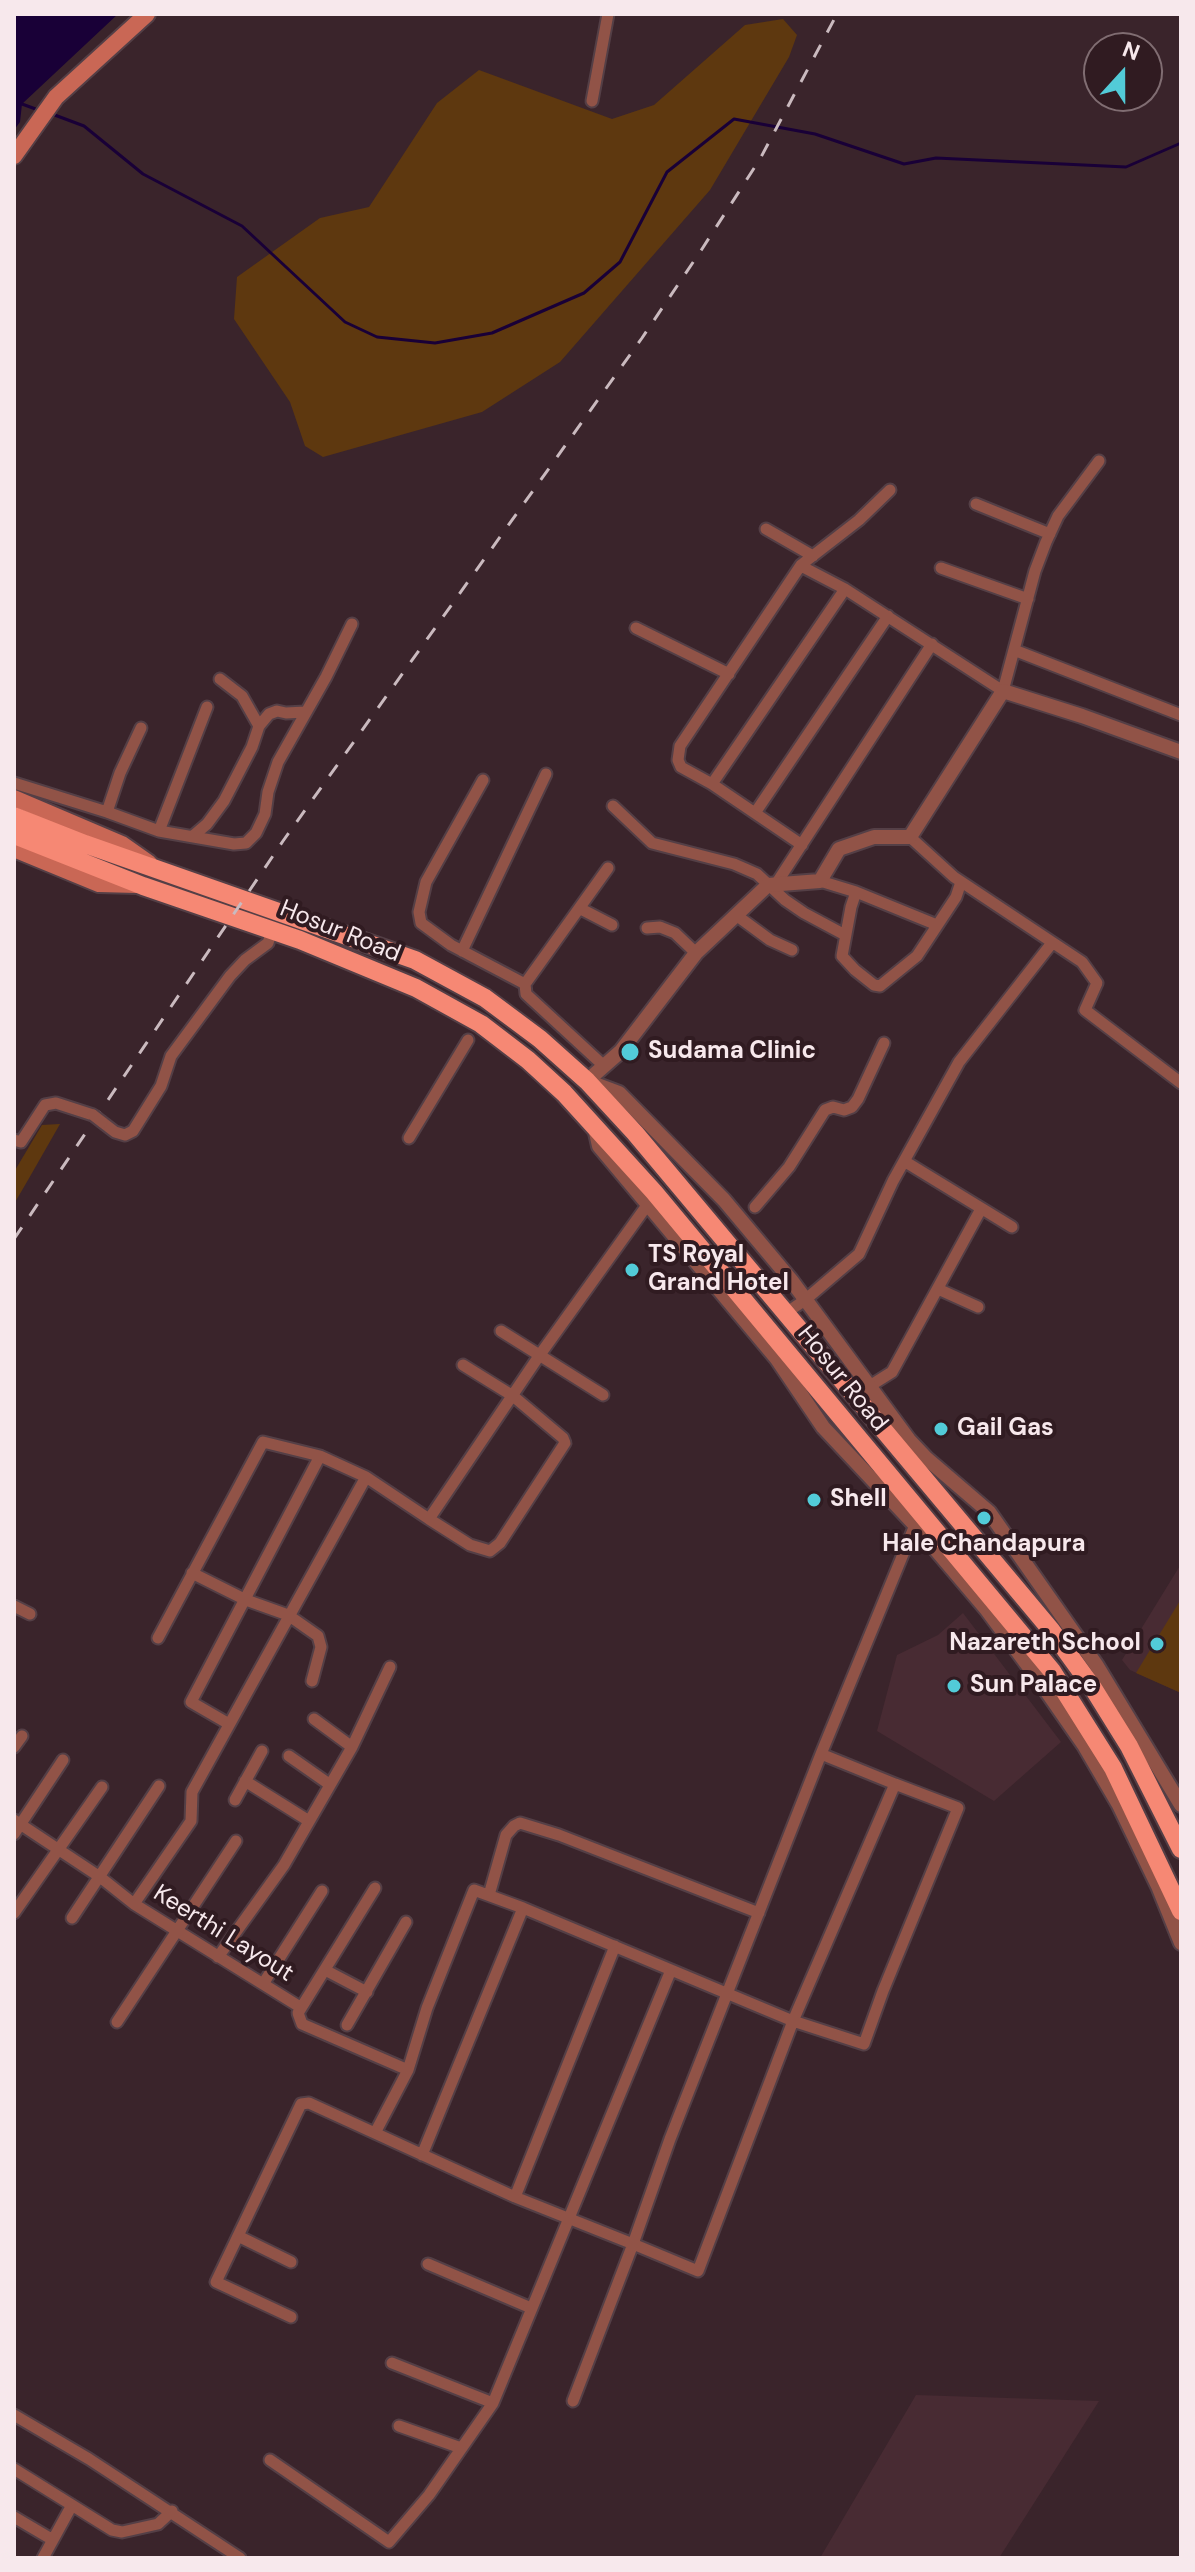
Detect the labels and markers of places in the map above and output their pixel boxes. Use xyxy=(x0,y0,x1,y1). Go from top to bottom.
place label: Sudama Clinic xyxy=(648,1038,816,1066)
marker: Sudama Clinic xyxy=(619,1041,641,1063)
place label: TS Royal Grand Hotel xyxy=(648,1242,789,1298)
marker: TS Royal Grand Hotel xyxy=(623,1261,641,1279)
place label: Gail Gas xyxy=(957,1415,1054,1443)
marker: Gail Gas xyxy=(932,1420,950,1438)
place label: Shell xyxy=(830,1486,887,1514)
marker: Shell xyxy=(805,1491,823,1509)
marker: Hale Chandapura xyxy=(975,1509,993,1527)
place label: Hale Chandapura xyxy=(882,1531,1086,1559)
place label: Nazareth School xyxy=(949,1630,1141,1658)
marker: Nazareth School xyxy=(1148,1635,1166,1653)
place label: Sun Palace xyxy=(970,1672,1097,1700)
marker: Sun Palace xyxy=(945,1677,963,1695)

